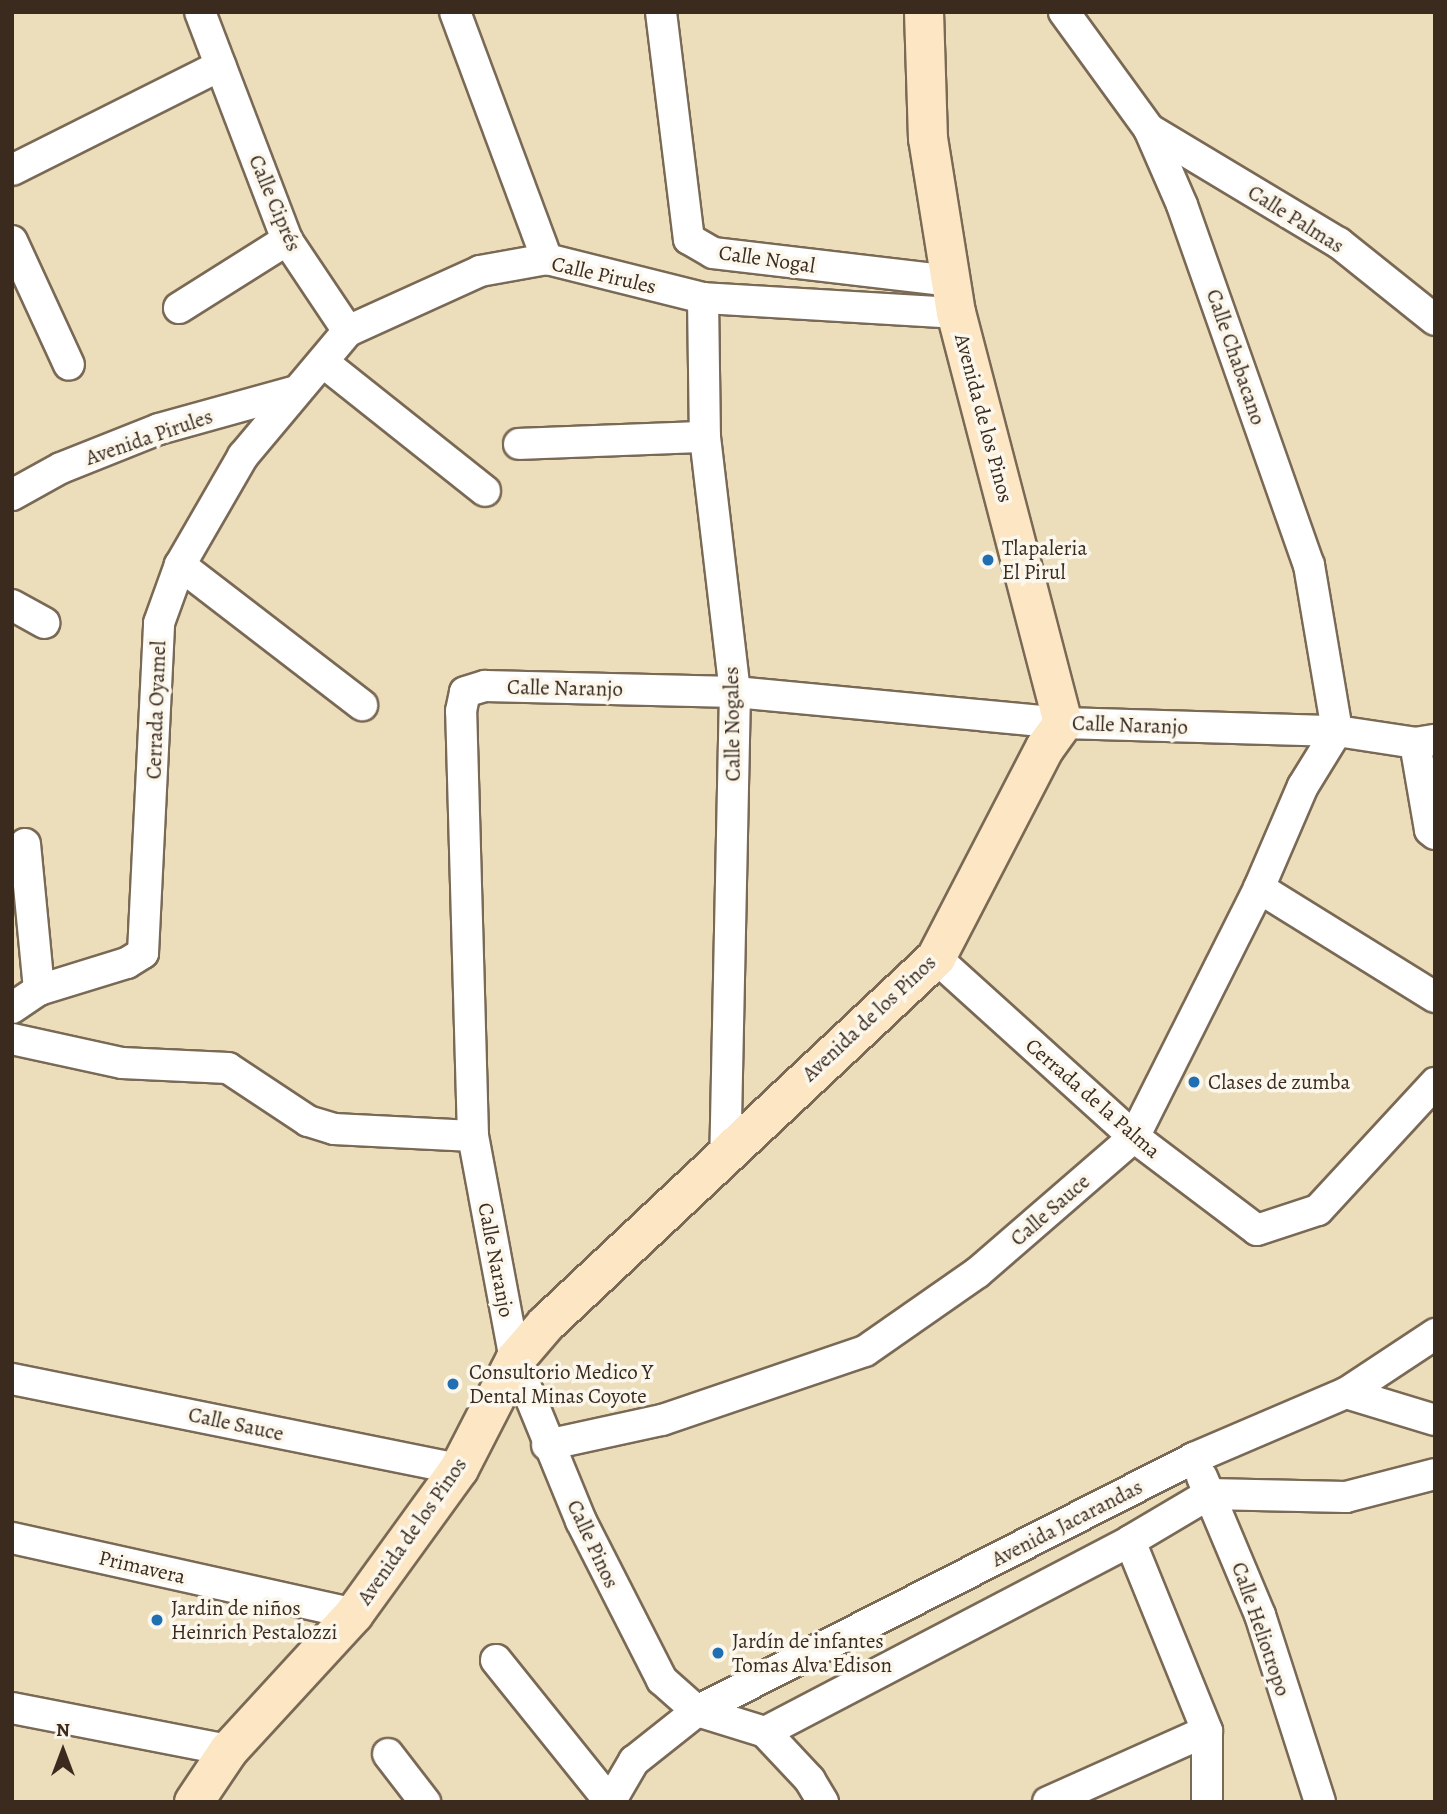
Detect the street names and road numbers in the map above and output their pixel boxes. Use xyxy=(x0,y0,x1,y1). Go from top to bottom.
street label: Calle Ciprés xyxy=(243,151,307,255)
street label: Calle Palmas xyxy=(1243,180,1349,258)
street label: Calle Nogal xyxy=(717,240,817,278)
street label: Calle Pirules xyxy=(549,251,659,299)
street label: Calle Chabacano xyxy=(1201,286,1271,428)
street label: Avenida de los Pinos xyxy=(949,331,1019,505)
street label: Avenida Pirules xyxy=(82,404,216,470)
street label: Cerrada Oyamel xyxy=(141,640,171,780)
street label: Calle Nogales xyxy=(718,666,746,782)
street label: Calle Naranjo xyxy=(507,674,623,702)
street label: Calle Naranjo xyxy=(1072,710,1188,740)
street label: Avenida de los Pinos xyxy=(797,950,941,1086)
street label: Cerrada de la Palma xyxy=(1020,1033,1166,1163)
street label: Calle Sauce xyxy=(1005,1169,1095,1251)
street label: Calle Naranjo xyxy=(473,1201,519,1319)
street label: Calle Sauce xyxy=(186,1402,286,1446)
street label: Avenida de los Pinos xyxy=(352,1453,472,1609)
street label: Avenida Jacarandas xyxy=(987,1474,1147,1572)
street label: Calle Pinos xyxy=(562,1496,624,1592)
street label: Primavera xyxy=(96,1545,188,1589)
street label: Calle Heliotropo xyxy=(1226,1559,1296,1699)

